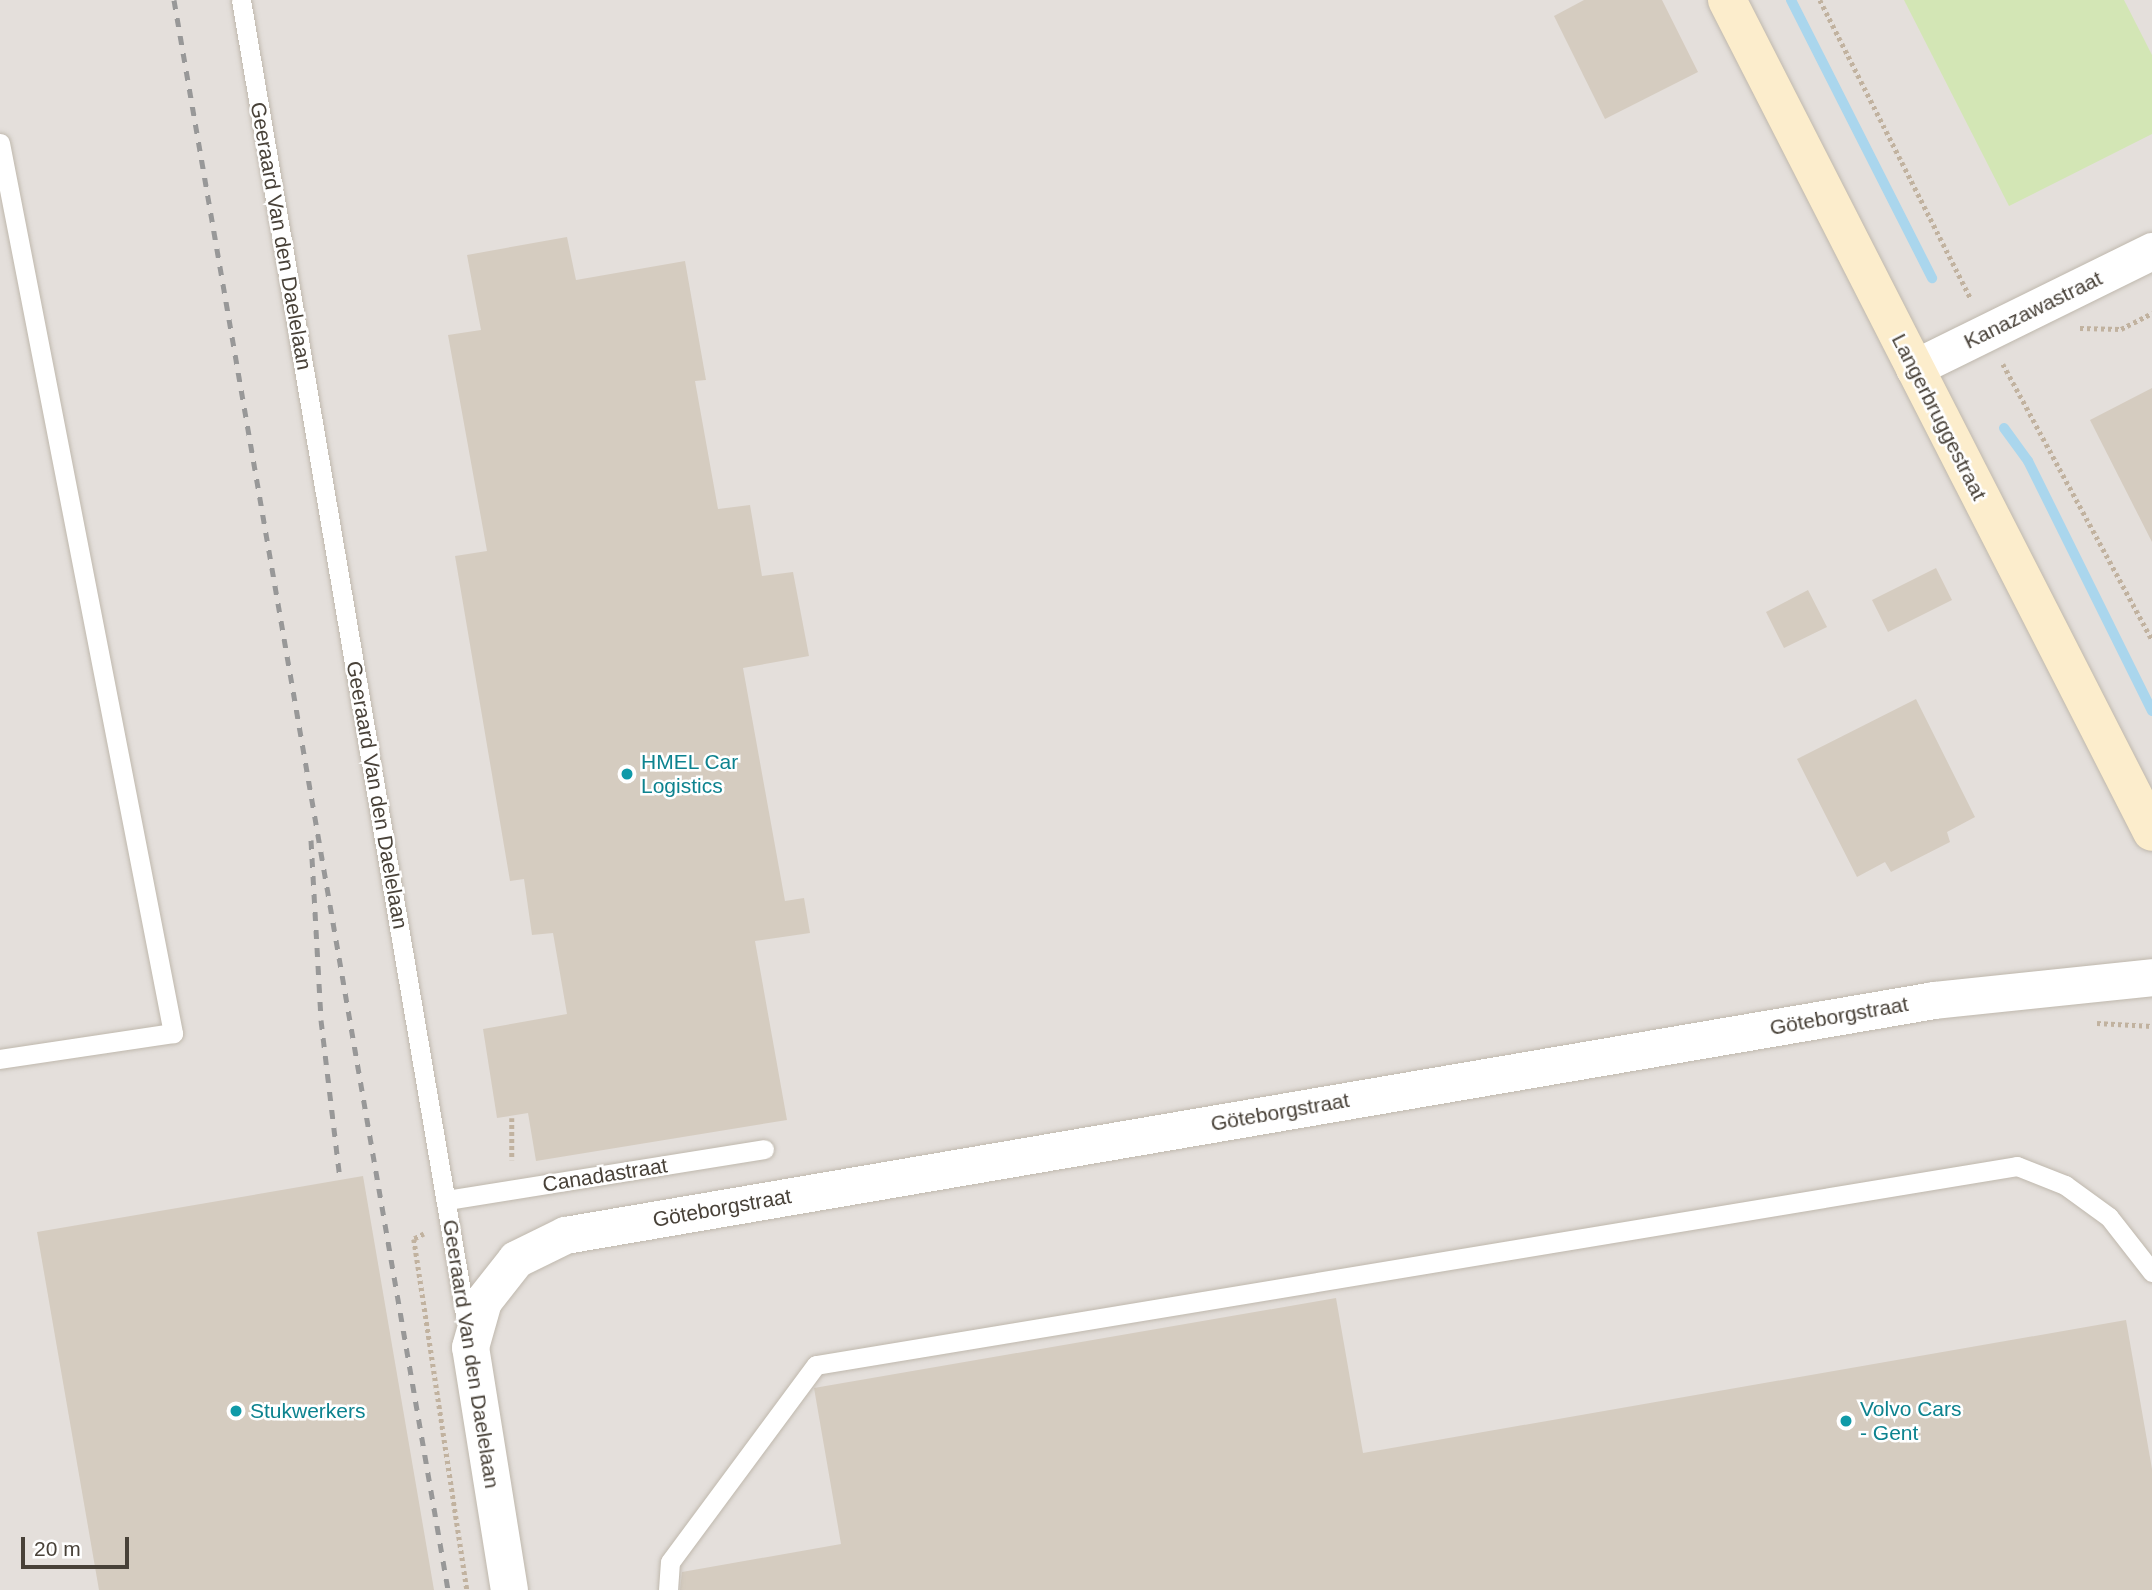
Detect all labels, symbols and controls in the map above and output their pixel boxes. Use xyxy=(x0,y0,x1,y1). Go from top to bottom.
street label: Geeraard Van den Daelelaan xyxy=(245,100,317,372)
street label: Kanazawastraat xyxy=(1960,266,2106,354)
street label: Langerbruggestraat xyxy=(1886,330,1992,504)
street label: Geeraard Van den Daelelaan xyxy=(341,659,413,931)
place label: HMEL Car Logistics xyxy=(641,749,739,799)
marker: HMEL Car Logistics xyxy=(619,766,635,782)
street label: Göteborgstraat xyxy=(1768,991,1910,1041)
street label: Göteborgstraat xyxy=(1209,1087,1351,1137)
street label: Canadastraat xyxy=(541,1153,669,1197)
street label: Göteborgstraat xyxy=(651,1183,793,1233)
street label: Geeraard Van den Daelelaan xyxy=(437,1218,505,1490)
place label: Volvo Cars - Gent xyxy=(1860,1396,1962,1446)
place label: Stukwerkers xyxy=(250,1398,366,1424)
marker: Stukwerkers xyxy=(228,1403,244,1419)
marker: Volvo Cars - Gent xyxy=(1838,1413,1854,1429)
scale bar xyxy=(24,1524,133,1568)
text: 20 m xyxy=(34,1537,81,1560)

